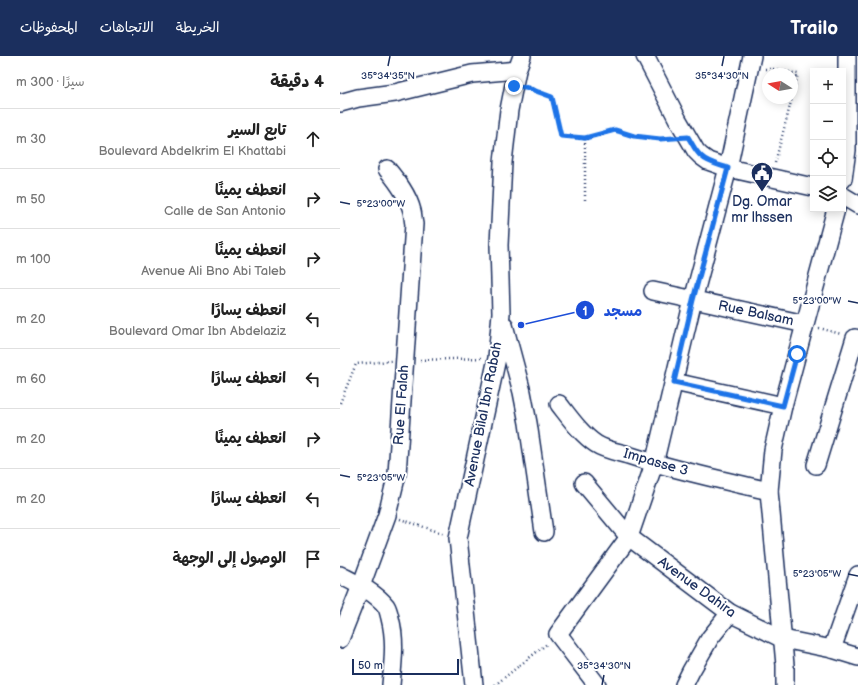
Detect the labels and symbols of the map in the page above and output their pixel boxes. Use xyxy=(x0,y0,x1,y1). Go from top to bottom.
north arrow xyxy=(762,68,798,104)
text: 35°34'35"N xyxy=(361,70,415,82)
text: 35°34'30"N xyxy=(695,70,749,82)
route end xyxy=(505,77,523,95)
public building icon: Dg. Omar mr lhssen xyxy=(749,160,775,193)
place label: Dg. Omar mr lhssen xyxy=(731,193,793,226)
text: 5°23'00"W xyxy=(357,198,405,210)
text: 5°23'00"W xyxy=(793,295,841,307)
callout: مسجد xyxy=(575,297,650,324)
street label: Rue Balsam xyxy=(717,297,795,329)
text: مسجد xyxy=(604,302,642,321)
text: 1 xyxy=(582,304,588,319)
street label: Avenue Bilal Ibn Rabah xyxy=(461,340,505,488)
route start xyxy=(788,345,806,363)
street label: Rue El Falah xyxy=(390,364,412,446)
street label: Impasse 3 xyxy=(622,445,690,479)
text: 5°23'05"W xyxy=(357,472,405,484)
street label: Avenue Dahira xyxy=(655,553,739,621)
text: 5°23'05"W xyxy=(793,568,841,580)
scale bar xyxy=(352,657,459,676)
text: 35°34'30"N xyxy=(577,660,631,672)

